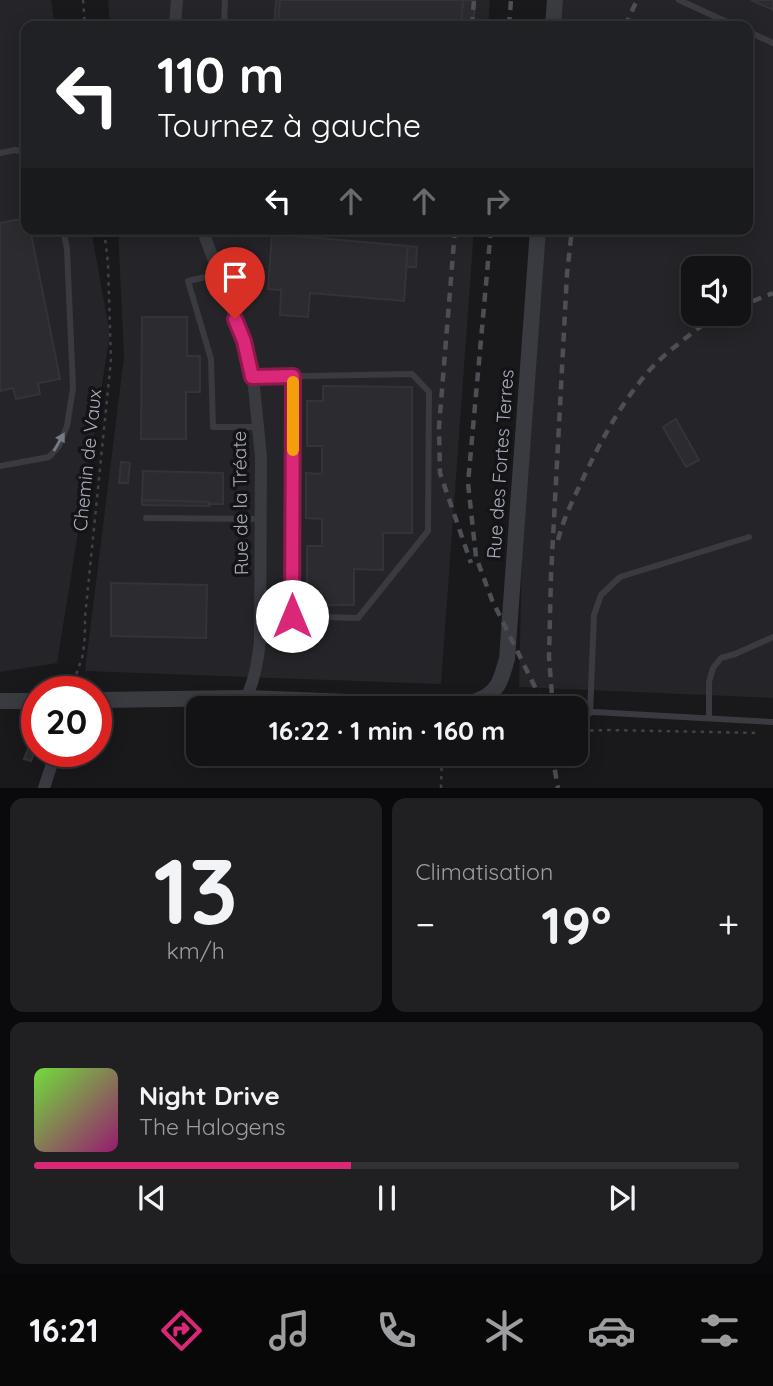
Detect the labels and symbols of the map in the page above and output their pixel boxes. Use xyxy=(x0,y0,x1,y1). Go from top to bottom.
pin xyxy=(205,247,265,319)
street label: Rue des Fortes Terres xyxy=(481,368,519,560)
street label: Chemin de Vaux xyxy=(68,388,106,532)
street label: Rue de la Tréate xyxy=(227,431,253,575)
one-way arrow xyxy=(53,432,65,451)
position arrow xyxy=(255,579,329,653)
speed limit sign: 20 xyxy=(21,676,112,767)

